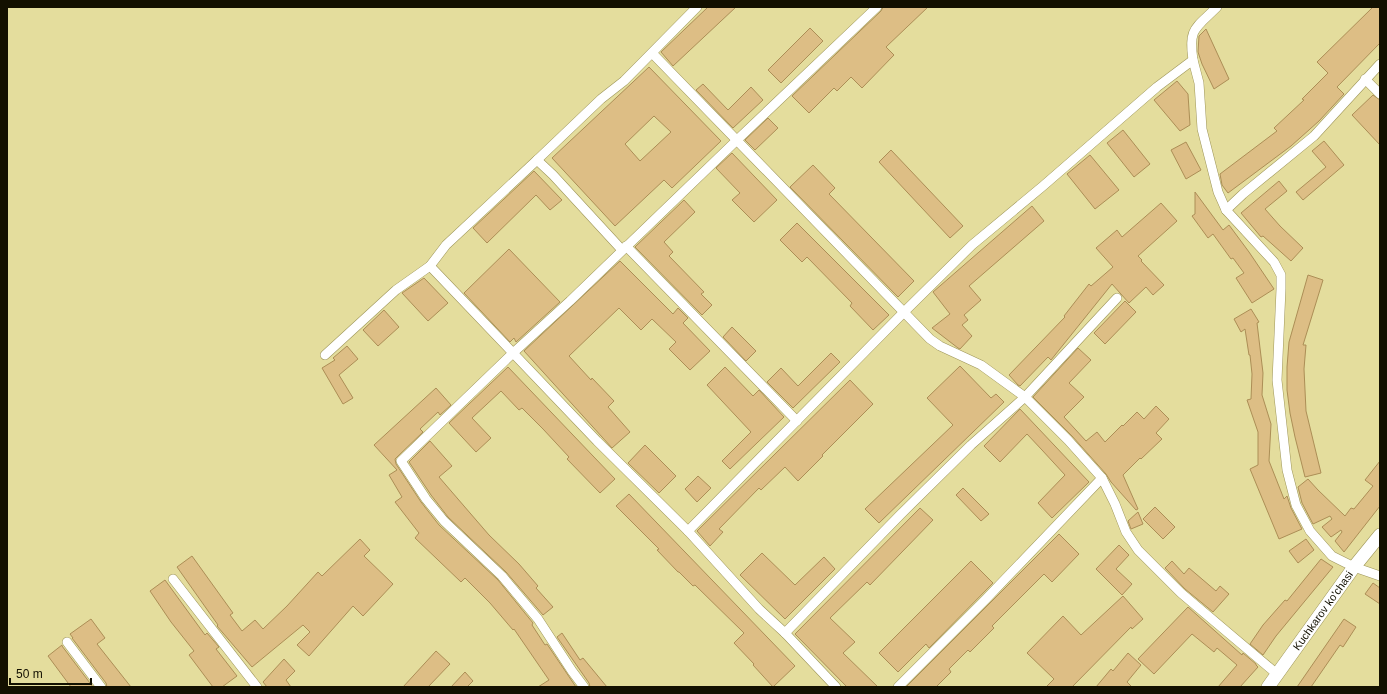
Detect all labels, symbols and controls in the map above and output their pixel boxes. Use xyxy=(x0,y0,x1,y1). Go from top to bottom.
street label: Kuchkarov ko'chasi xyxy=(1290,569,1355,653)
scale bar xyxy=(10,660,91,686)
text: 50 m xyxy=(16,667,43,681)

